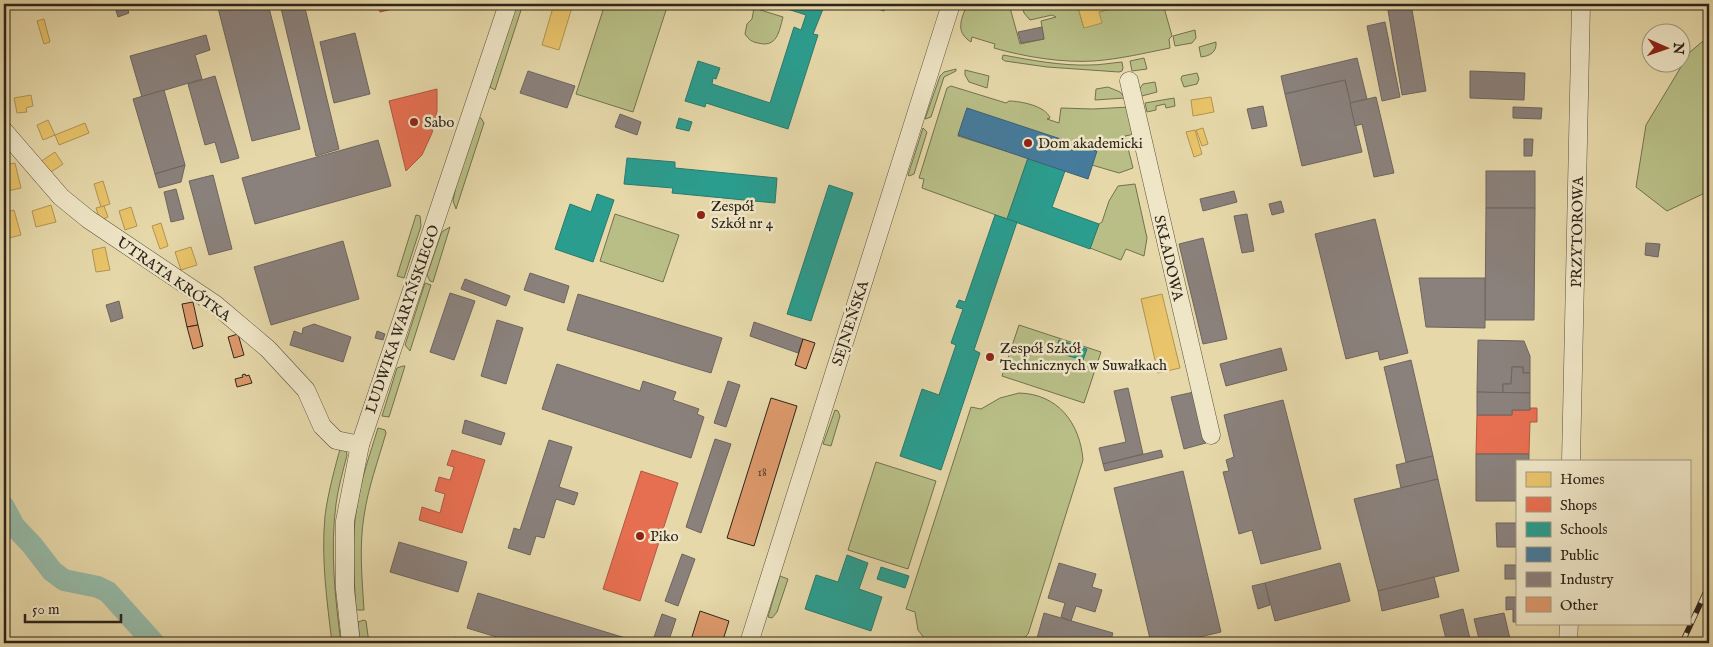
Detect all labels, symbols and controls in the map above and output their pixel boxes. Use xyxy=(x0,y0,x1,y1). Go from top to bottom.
north arrow xyxy=(1640,22,1690,72)
text: N xyxy=(1669,41,1687,55)
place label: Sabo xyxy=(424,113,454,132)
marker: Sabo xyxy=(408,116,420,128)
place label: Dom akademicki xyxy=(1038,134,1143,153)
marker: Dom akademicki xyxy=(1022,137,1034,149)
street label: PRZYTOROWA xyxy=(1567,175,1588,288)
place label: Zespół Szkół nr 4 xyxy=(711,197,774,233)
marker: Zespół Szkół nr 4 xyxy=(695,209,707,221)
street label: SKŁADOWA xyxy=(1149,213,1188,304)
street label: LUDWIKA WARYŃSKIEGO xyxy=(361,223,444,416)
street label: UTRATA KRÓTKA xyxy=(113,233,235,326)
street label: SEJNEŃSKA xyxy=(828,277,874,368)
place label: Zespół Szkół Technicznych w Suwałkach xyxy=(1000,339,1167,375)
marker: Zespół Szkół Technicznych w Suwałkach xyxy=(984,351,996,363)
legend xyxy=(1516,460,1690,624)
house number: 18 xyxy=(757,465,767,480)
text: Homes xyxy=(1560,470,1604,489)
text: Shops xyxy=(1560,496,1597,515)
text: Schools xyxy=(1560,520,1608,539)
place label: Piko xyxy=(650,527,679,546)
marker: Piko xyxy=(634,530,646,542)
text: Public xyxy=(1560,546,1599,565)
text: Industry xyxy=(1560,570,1614,589)
scale bar xyxy=(25,592,121,624)
text: Other xyxy=(1560,596,1598,615)
text: 50 m xyxy=(32,600,60,619)

